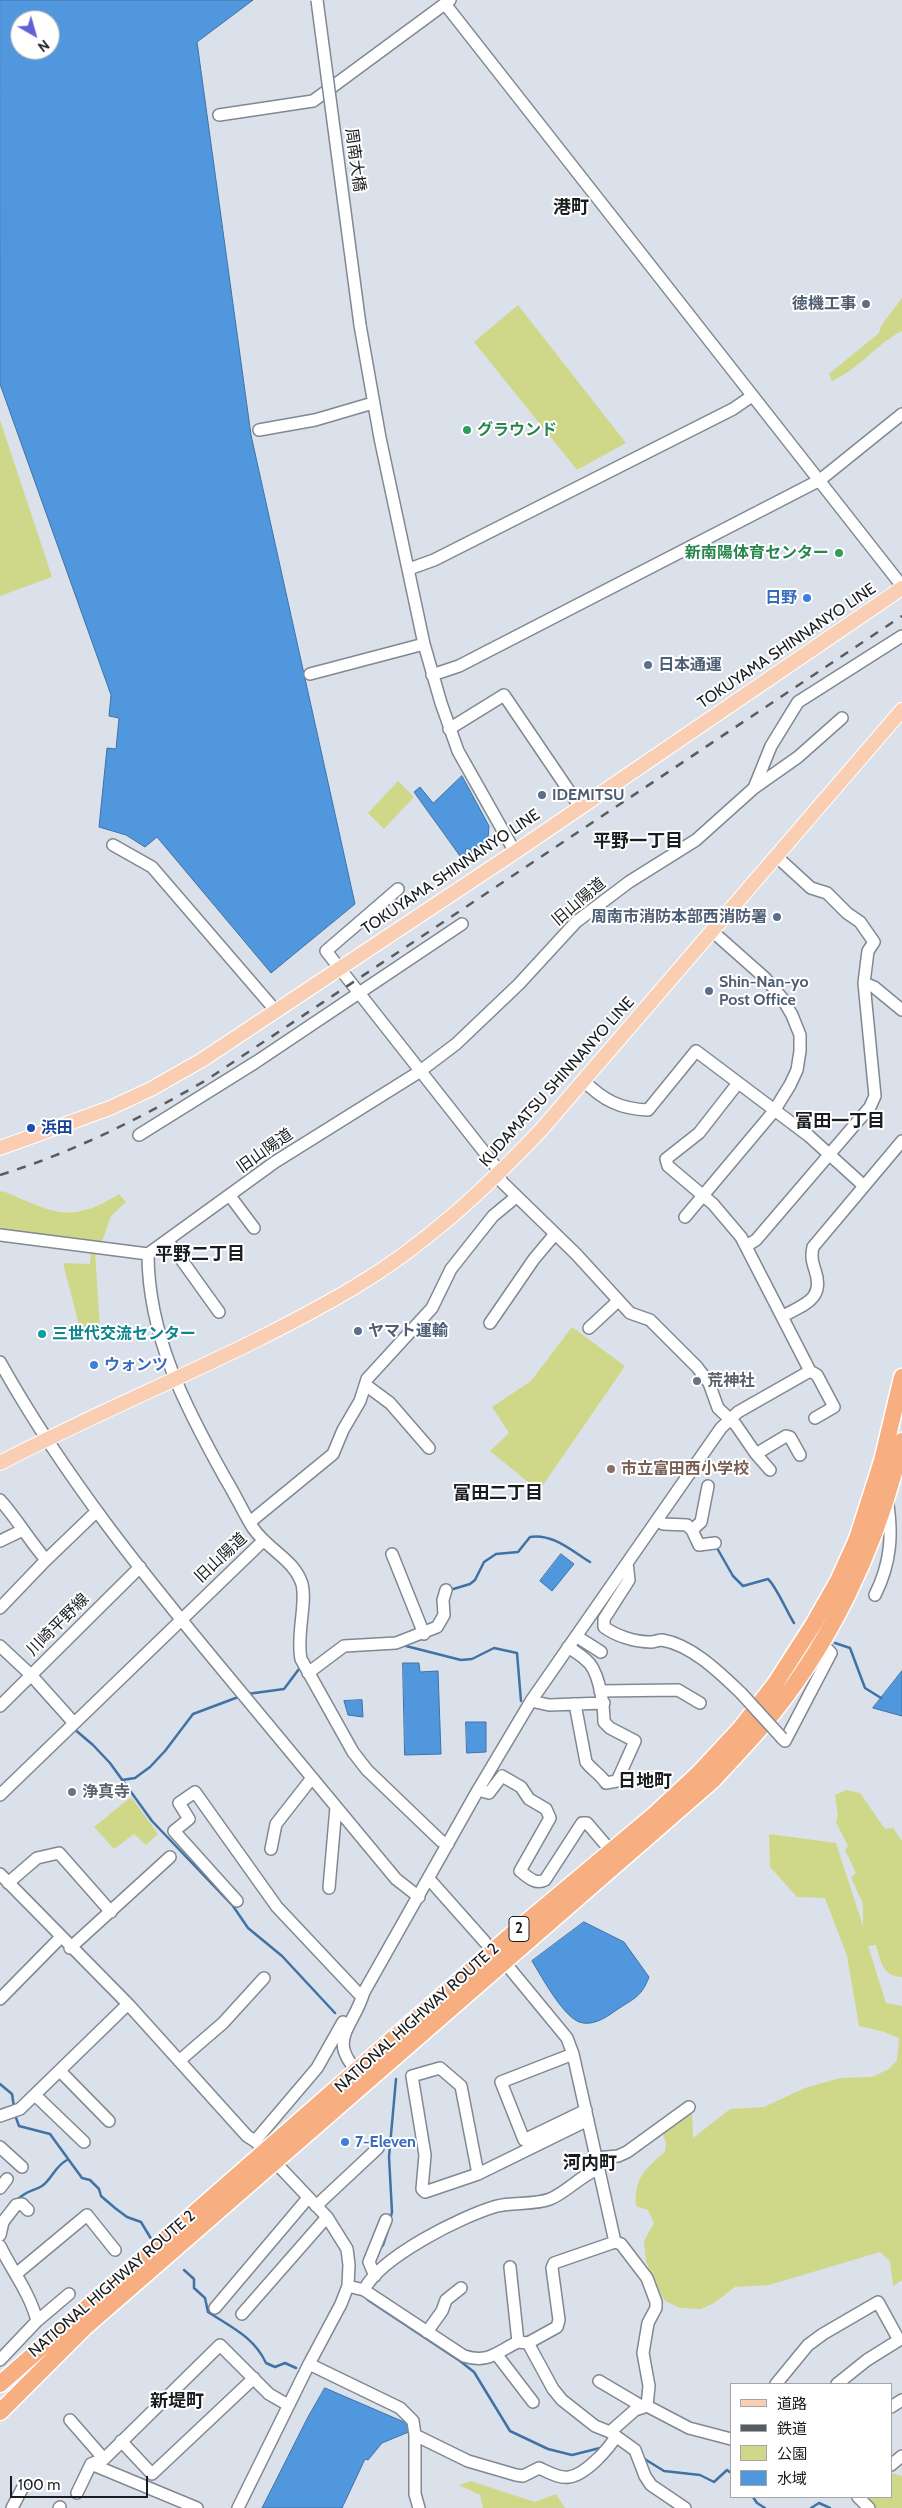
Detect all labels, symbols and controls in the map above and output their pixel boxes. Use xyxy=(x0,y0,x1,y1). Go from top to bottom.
north arrow xyxy=(10,10,60,60)
text: N xyxy=(34,36,53,56)
street label: 周南大橋 xyxy=(341,127,369,193)
district label: 港町 xyxy=(553,197,589,219)
place label: 徳機工事 xyxy=(792,294,856,314)
marker: 徳機工事 xyxy=(860,298,872,310)
place label: グラウンド xyxy=(477,420,557,440)
marker: グラウンド xyxy=(461,424,473,436)
place label: 新南陽体育センター xyxy=(685,543,829,563)
marker: 新南陽体育センター xyxy=(833,547,845,559)
street label: TOKUYAMA SHINNANYO LINE xyxy=(694,579,880,713)
place label: 日野 xyxy=(765,588,797,608)
marker: 日野 xyxy=(801,592,813,604)
place label: 日本通運 xyxy=(658,655,722,675)
marker: 日本通運 xyxy=(642,659,654,671)
place label: IDEMITSU xyxy=(552,785,625,805)
marker: IDEMITSU xyxy=(536,789,548,801)
street label: TOKUYAMA SHINNANYO LINE xyxy=(358,805,544,939)
district label: 平野一丁目 xyxy=(593,831,683,853)
street label: 旧山陽道 xyxy=(548,874,610,930)
place label: 周南市消防本部西消防署 xyxy=(591,907,767,927)
marker: 周南市消防本部西消防署 xyxy=(771,911,783,923)
place label: Shin-Nan-yo Post Office xyxy=(719,972,809,1010)
marker: Shin-Nan-yo Post Office xyxy=(703,985,715,997)
street label: KUDAMATSU SHINNANYO LINE xyxy=(476,993,638,1171)
district label: 富田一丁目 xyxy=(795,1111,885,1133)
place label: 浜田 xyxy=(41,1118,73,1138)
marker: 浜田 xyxy=(25,1122,37,1134)
street label: 旧山陽道 xyxy=(233,1125,297,1177)
district label: 平野二丁目 xyxy=(155,1244,245,1266)
place label: ヤマト運輸 xyxy=(368,1321,448,1341)
place label: 三世代交流センター xyxy=(52,1324,196,1344)
marker: ヤマト運輸 xyxy=(352,1325,364,1337)
marker: 三世代交流センター xyxy=(36,1328,48,1340)
place label: ウォンツ xyxy=(104,1355,168,1375)
marker: ウォンツ xyxy=(88,1359,100,1371)
place label: 荒神社 xyxy=(707,1371,755,1391)
marker: 荒神社 xyxy=(691,1375,703,1387)
place label: 市立富田西小学校 xyxy=(621,1459,749,1479)
marker: 市立富田西小学校 xyxy=(605,1463,617,1475)
district label: 富田二丁目 xyxy=(453,1483,543,1505)
street label: 旧山陽道 xyxy=(191,1529,251,1587)
street label: 川崎平野線 xyxy=(23,1590,93,1660)
district label: 日地町 xyxy=(618,1771,672,1793)
place label: 浄真寺 xyxy=(82,1782,130,1802)
marker: 浄真寺 xyxy=(66,1786,78,1798)
road number: 2 xyxy=(509,1916,529,1942)
street label: NATIONAL HIGHWAY ROUTE 2 xyxy=(331,1939,503,2097)
place label: 7-Eleven xyxy=(355,2132,416,2152)
marker: 7-Eleven xyxy=(339,2136,351,2148)
district label: 河内町 xyxy=(563,2153,617,2175)
street label: NATIONAL HIGHWAY ROUTE 2 xyxy=(25,2206,199,2362)
legend xyxy=(730,2383,892,2498)
district label: 新堤町 xyxy=(150,2391,204,2413)
text: 道路 xyxy=(777,2395,807,2413)
text: 鉄道 xyxy=(777,2420,807,2438)
text: 公園 xyxy=(777,2445,807,2463)
scale bar xyxy=(12,2466,150,2498)
text: 水域 xyxy=(777,2470,807,2488)
text: 100 m xyxy=(18,2476,60,2494)

